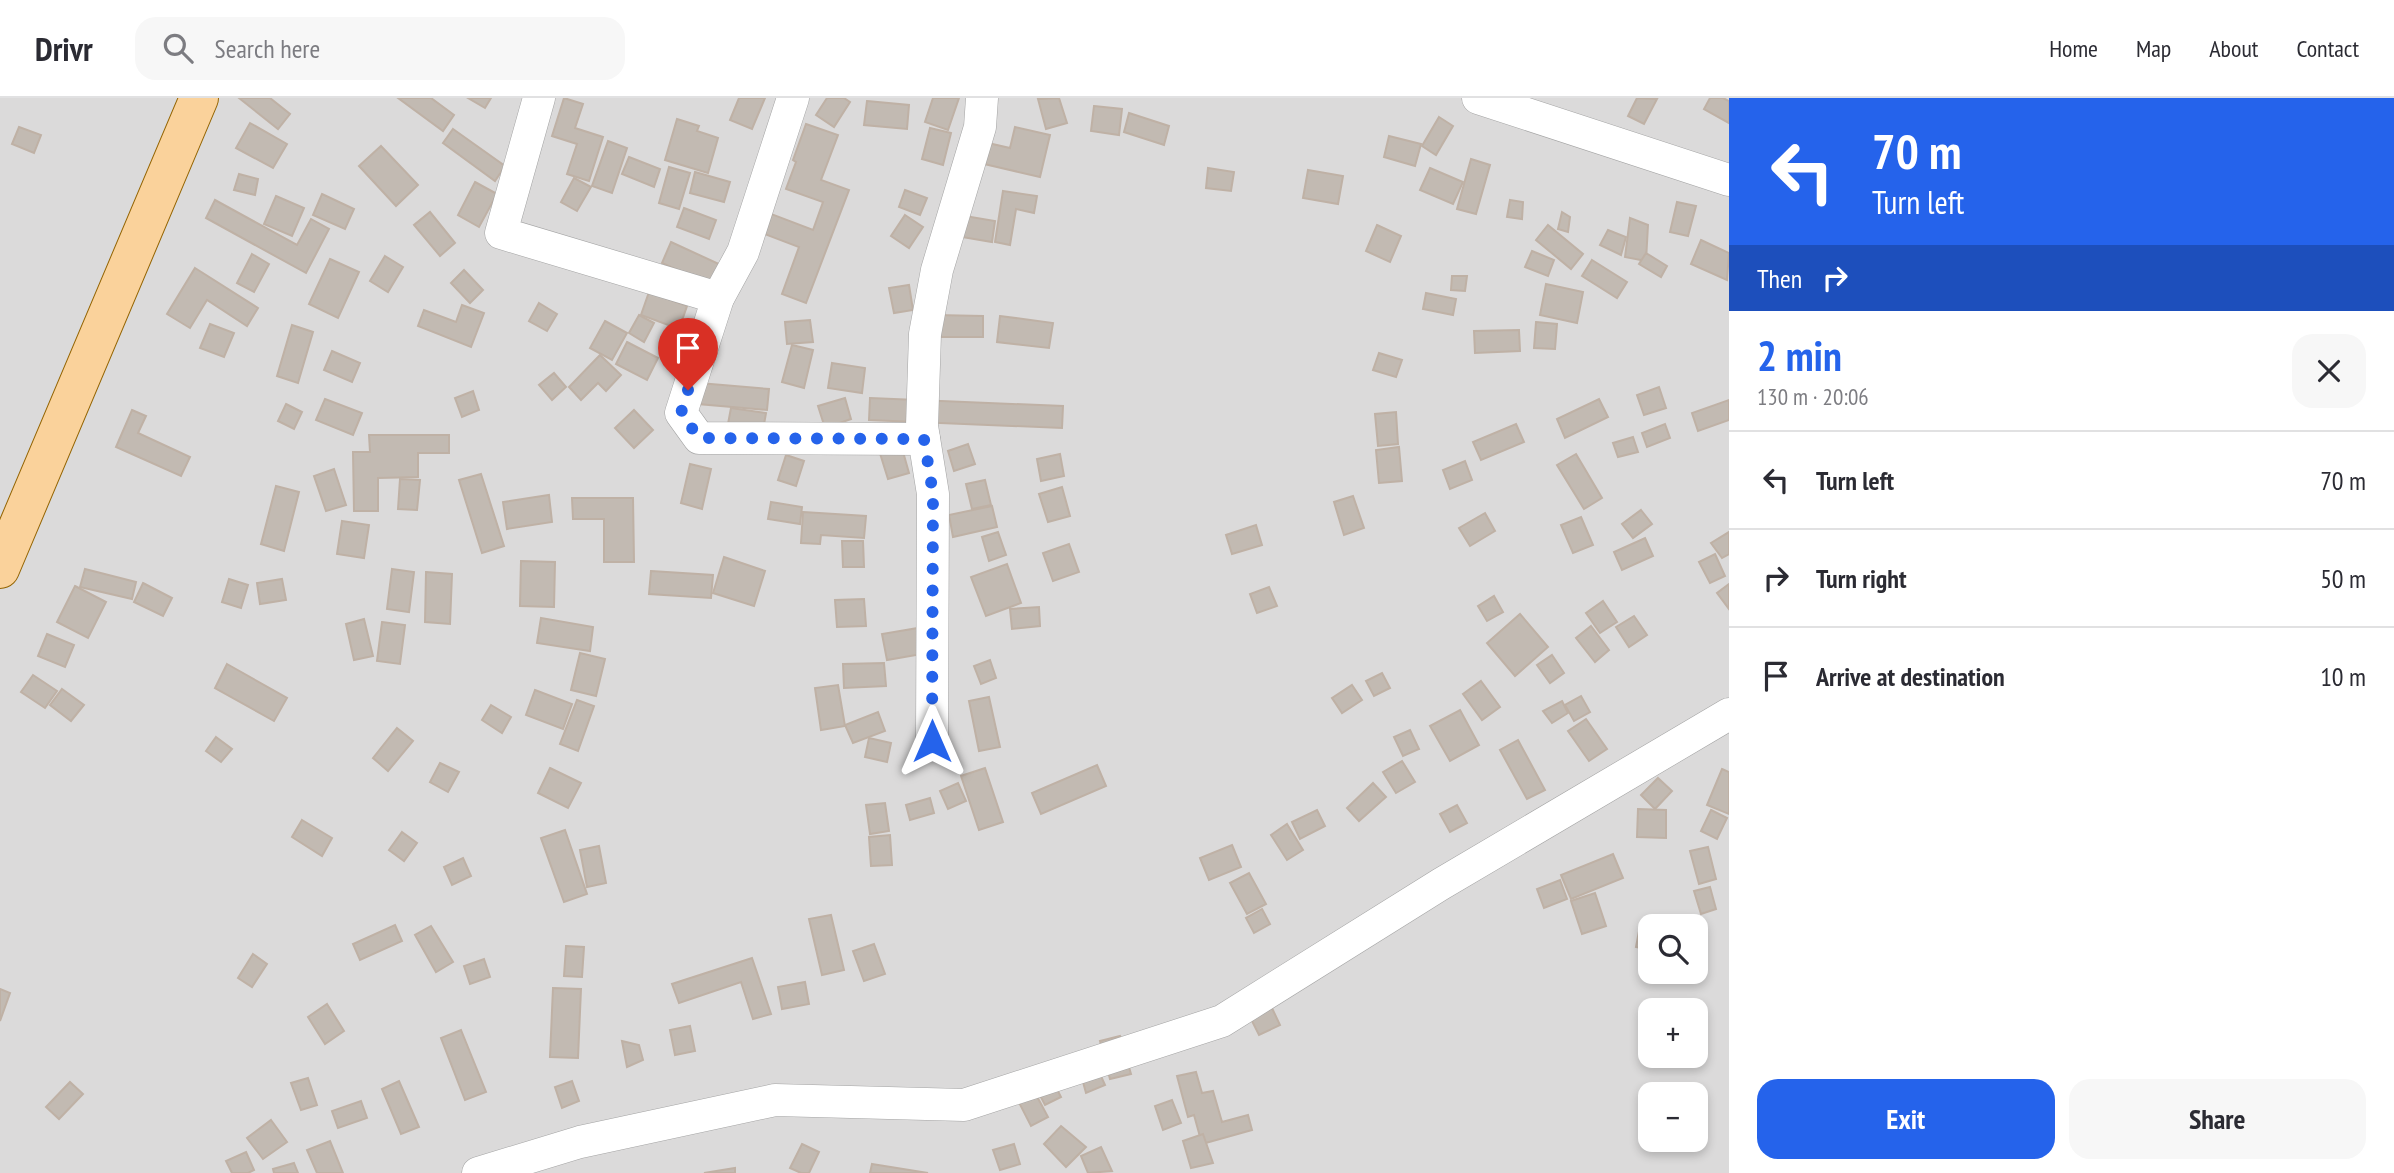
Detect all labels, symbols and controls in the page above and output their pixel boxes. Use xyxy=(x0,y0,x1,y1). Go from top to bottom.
search box xyxy=(135,17,625,80)
text: Drivr xyxy=(35,27,93,70)
icon: search xyxy=(159,29,197,67)
text: Search here xyxy=(215,32,320,65)
text: Home xyxy=(2049,33,2098,64)
text: Map xyxy=(2136,33,2171,64)
text: About xyxy=(2209,33,2258,64)
text: Contact xyxy=(2296,33,2359,64)
text: 70 m xyxy=(1872,119,1961,183)
icon: left xyxy=(1757,126,1848,217)
text: Turn left xyxy=(1872,181,1964,223)
icon: right xyxy=(1816,259,1854,297)
text: Then xyxy=(1757,262,1802,295)
pin xyxy=(658,318,718,390)
text: 2 min xyxy=(1757,328,1842,383)
icon: arrive xyxy=(669,329,707,367)
button: close xyxy=(2292,334,2366,408)
text: 130 m · 20:06 xyxy=(1757,382,1869,411)
icon: left xyxy=(1757,461,1795,499)
text: Turn left xyxy=(1816,464,1894,497)
text: 70 m xyxy=(2320,464,2366,497)
icon: right xyxy=(1757,559,1795,597)
text: Turn right xyxy=(1816,562,1907,595)
text: 50 m xyxy=(2320,562,2366,595)
icon: arrive xyxy=(1757,657,1795,695)
text: Arrive at destination xyxy=(1816,660,2005,693)
text: 10 m xyxy=(2320,660,2366,693)
position arrow xyxy=(895,704,969,778)
map controls xyxy=(1638,914,1708,1152)
button: search xyxy=(1638,914,1708,984)
button: + xyxy=(1638,998,1708,1068)
button: Exit xyxy=(1757,1079,2055,1159)
button: Share xyxy=(2069,1079,2366,1159)
button: − xyxy=(1638,1082,1708,1152)

